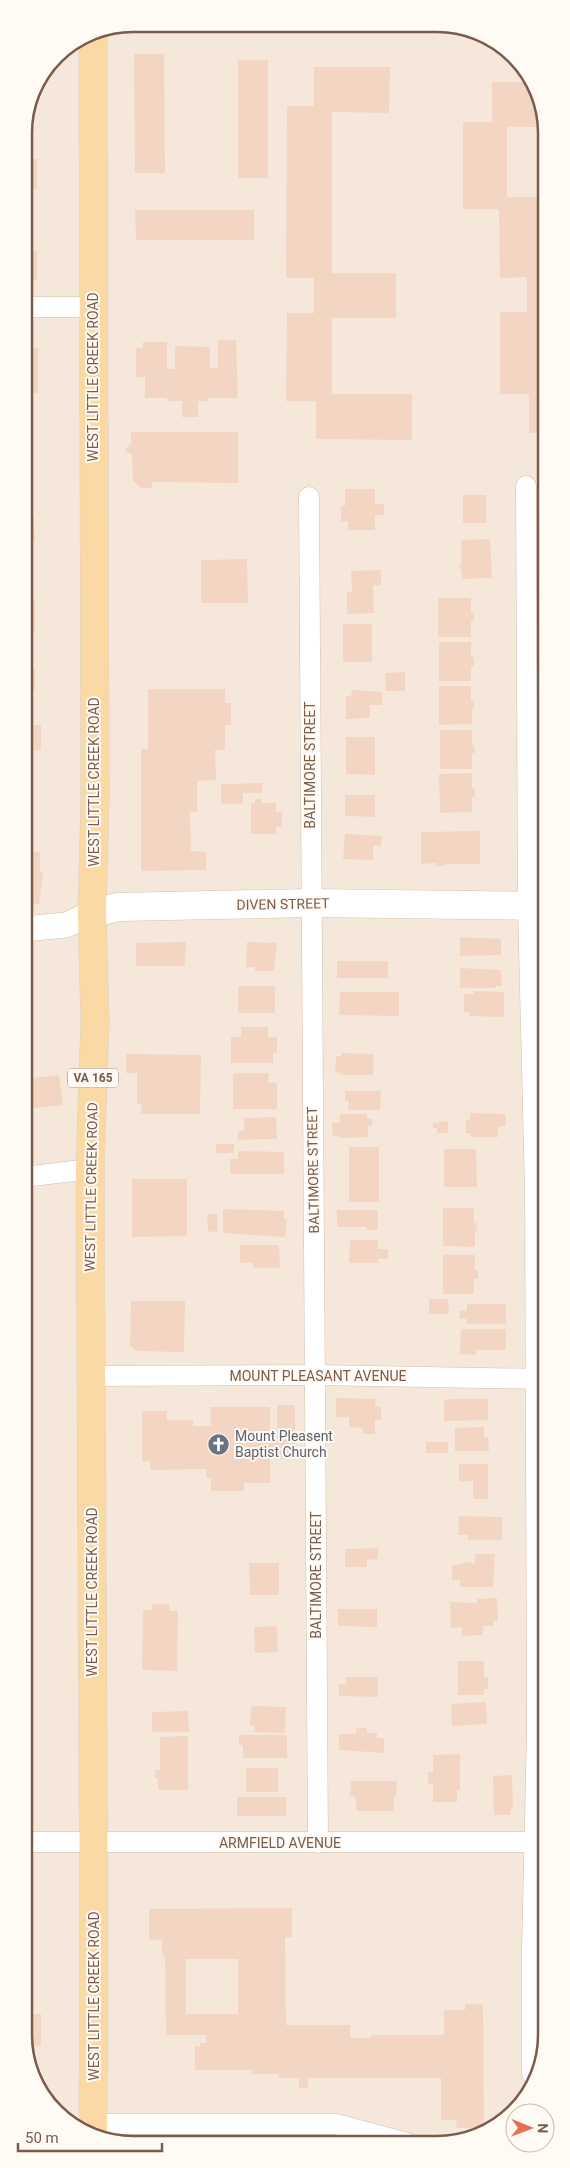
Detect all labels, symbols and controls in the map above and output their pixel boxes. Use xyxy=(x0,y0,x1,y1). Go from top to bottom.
street label: WEST LITTLE CREEK ROAD xyxy=(85,292,101,462)
street label: WEST LITTLE CREEK ROAD xyxy=(86,697,102,867)
street label: BALTIMORE STREET xyxy=(302,701,318,829)
street label: DIVEN STREET xyxy=(236,895,330,913)
road number: VA 165 xyxy=(68,1068,118,1088)
street label: WEST LITTLE CREEK ROAD xyxy=(82,1102,100,1272)
street label: BALTIMORE STREET xyxy=(304,1106,322,1234)
street label: MOUNT PLEASANT AVENUE xyxy=(230,1368,407,1384)
place label: Mount Pleasent Baptist Church xyxy=(235,1428,333,1460)
church icon: Mount Pleasent Baptist Church xyxy=(207,1432,231,1456)
street label: WEST LITTLE CREEK ROAD xyxy=(84,1507,100,1677)
street label: BALTIMORE STREET xyxy=(308,1511,324,1639)
street label: ARMFIELD AVENUE xyxy=(219,1835,341,1851)
street label: WEST LITTLE CREEK ROAD xyxy=(86,1911,102,2081)
north arrow xyxy=(505,2103,555,2153)
scale bar xyxy=(18,2120,161,2152)
text: N xyxy=(535,2123,551,2133)
text: 50 m xyxy=(25,2129,59,2147)

